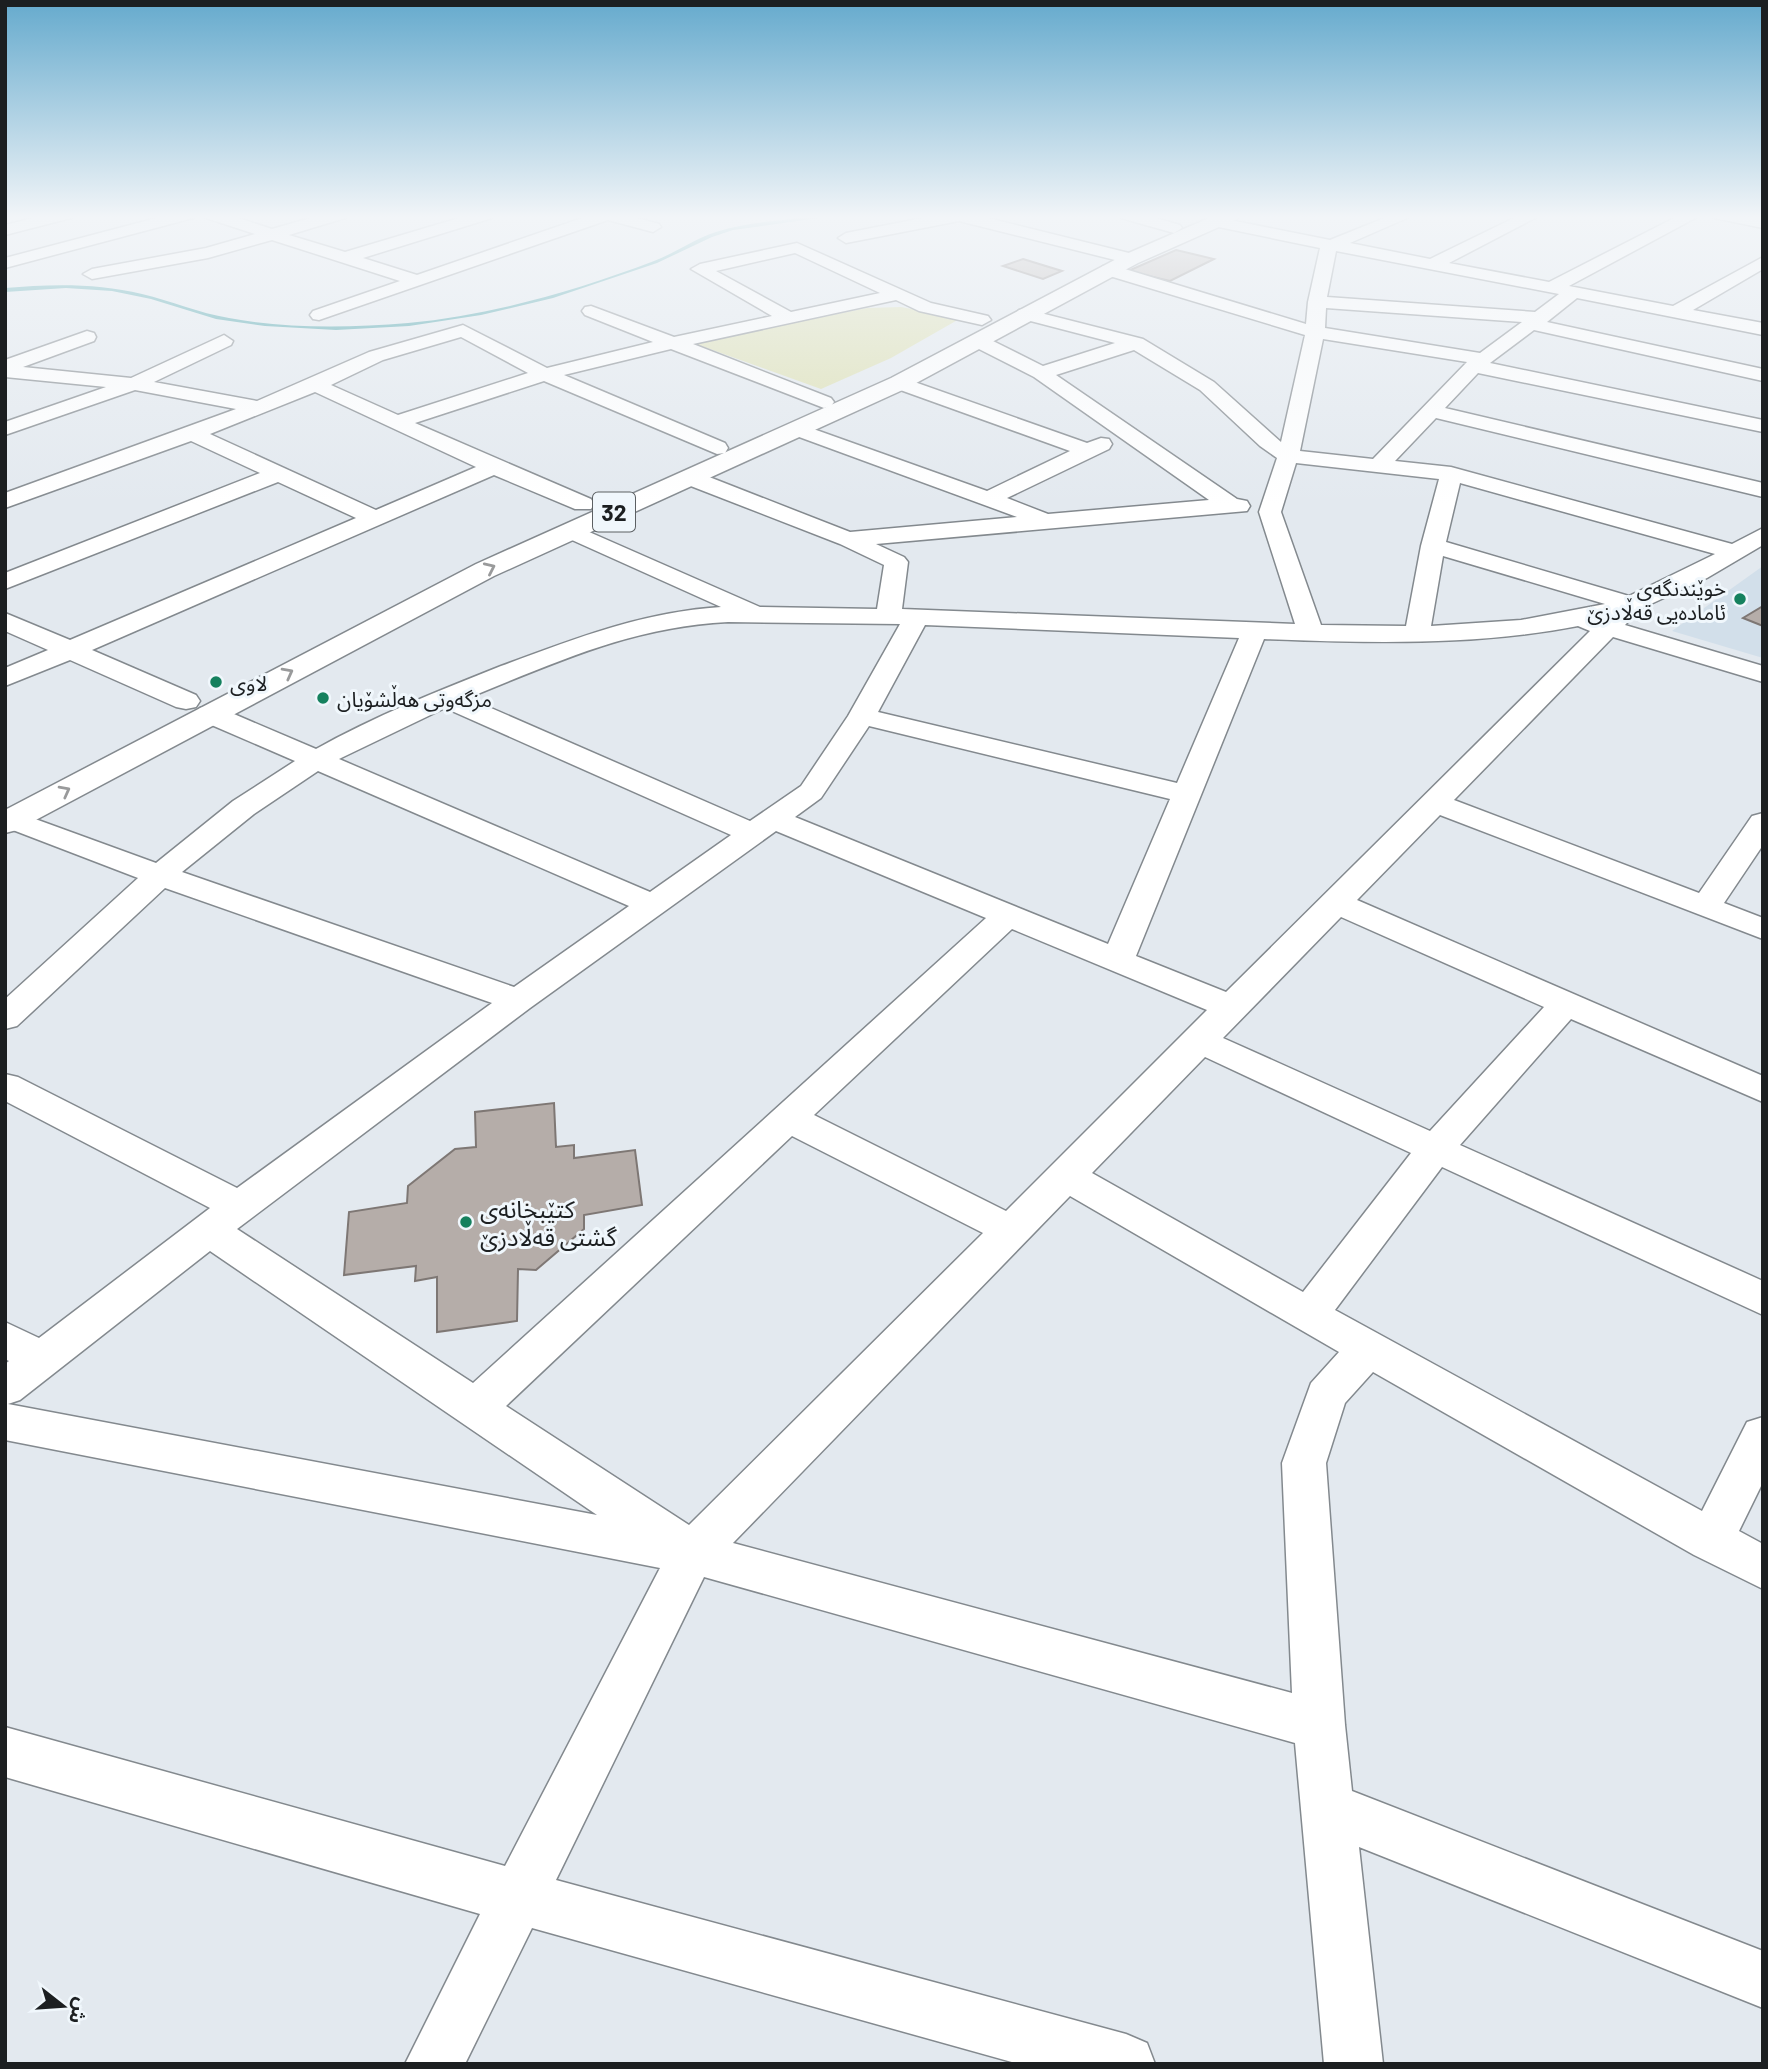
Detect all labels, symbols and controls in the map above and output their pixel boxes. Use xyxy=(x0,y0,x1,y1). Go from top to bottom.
road number: 32 xyxy=(593,492,635,532)
one-way arrow xyxy=(483,563,495,577)
place label: خوێندنگەی ئامادەیی قەڵادزێ xyxy=(1587,575,1726,625)
marker: خوێندنگەی ئامادەیی قەڵادزێ xyxy=(1732,591,1748,607)
one-way arrow xyxy=(281,668,293,682)
place label: لاوی xyxy=(230,670,268,696)
marker: لاوی xyxy=(208,674,224,690)
place label: مزگەوتی ھەڵشۆیان xyxy=(337,684,492,712)
marker: مزگەوتی ھەڵشۆیان xyxy=(315,690,331,706)
one-way arrow xyxy=(58,786,71,800)
place label: کتێبخانەی گشتی قەڵادزێ xyxy=(480,1194,618,1252)
marker: کتێبخانەی گشتی قەڵادزێ xyxy=(458,1214,474,1230)
north arrow xyxy=(28,1971,98,2041)
text: ش xyxy=(65,1995,95,2027)

